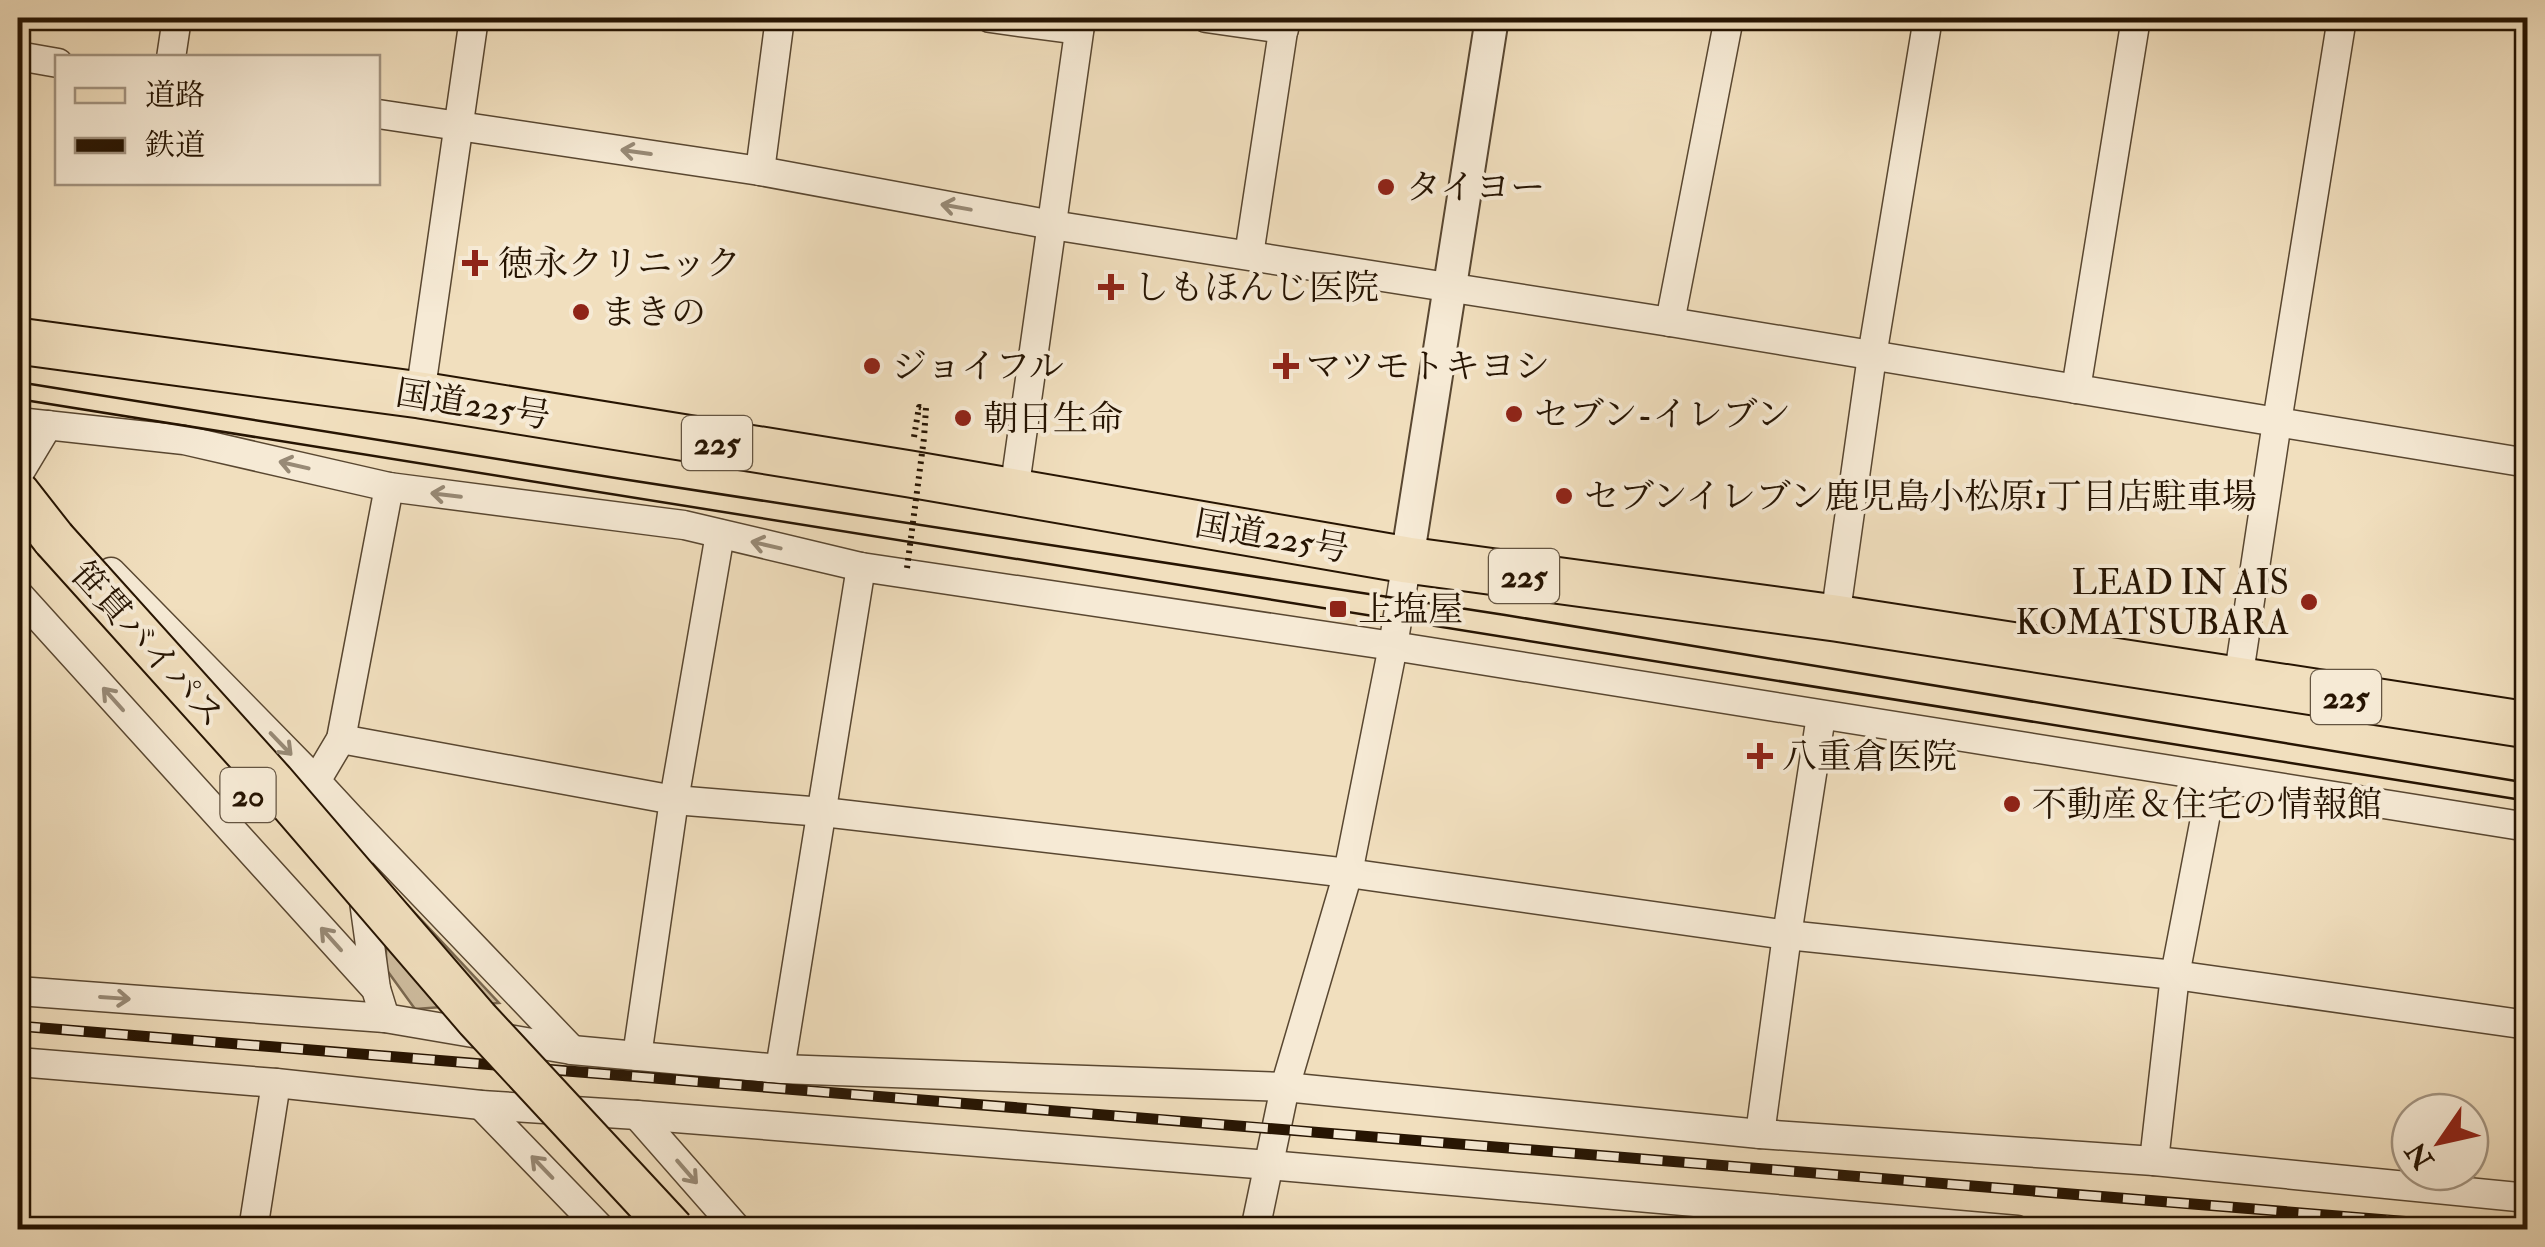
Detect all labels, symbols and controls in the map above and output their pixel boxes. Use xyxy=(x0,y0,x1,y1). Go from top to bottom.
legend xyxy=(55,55,380,185)
text: 道路 xyxy=(145,77,205,114)
text: 鉄道 xyxy=(145,127,205,164)
one-way arrow xyxy=(620,143,653,161)
place label: タイヨー xyxy=(1406,166,1545,210)
marker: タイヨー xyxy=(1375,176,1397,198)
one-way arrow xyxy=(940,197,973,216)
place label: 徳永クリニック xyxy=(498,242,741,286)
marker: 徳永クリニック xyxy=(462,250,488,276)
place label: しもほんじ医院 xyxy=(1134,266,1379,310)
marker: しもほんじ医院 xyxy=(1098,274,1124,300)
place label: まきの xyxy=(601,291,706,335)
marker: まきの xyxy=(570,301,592,323)
place label: ジョイフル xyxy=(892,345,1064,389)
place label: マツモトキヨシ xyxy=(1306,345,1550,389)
marker: ジョイフル xyxy=(861,355,883,377)
marker: マツモトキヨシ xyxy=(1275,355,1297,377)
street label: 国道225号 xyxy=(392,371,553,439)
place label: セブン-イレブン xyxy=(1534,393,1791,437)
place label: 朝日生命 xyxy=(983,397,1123,441)
marker: セブン-イレブン xyxy=(1503,403,1525,425)
marker: 朝日生命 xyxy=(952,407,974,429)
road number: 225 xyxy=(682,416,752,470)
one-way arrow xyxy=(279,455,311,474)
place label: セブンイレブン鹿児島小松原1丁目店駐車場 xyxy=(1584,475,2257,519)
one-way arrow xyxy=(430,485,462,503)
marker: セブンイレブン鹿児島小松原1丁目店駐車場 xyxy=(1553,485,1575,507)
street label: 国道225号 xyxy=(1191,502,1352,572)
one-way arrow xyxy=(751,535,783,553)
road number: 225 xyxy=(1489,549,1559,603)
street label: 笹貫バイパス xyxy=(61,552,234,737)
place label: LEAD IN AIS KOMATSUBARA xyxy=(2015,561,2289,645)
place label: 上塩屋 xyxy=(1358,588,1463,632)
marker: LEAD IN AIS KOMATSUBARA xyxy=(2298,591,2320,613)
marker: 上塩屋 xyxy=(1327,598,1349,620)
road number: 225 xyxy=(2311,670,2381,724)
one-way arrow xyxy=(102,687,125,712)
one-way arrow xyxy=(268,732,292,756)
place label: 八重倉医院 xyxy=(1782,735,1957,779)
marker: 八重倉医院 xyxy=(1747,743,1773,769)
road number: 20 xyxy=(220,768,276,822)
place label: 不動産＆住宅の情報館 xyxy=(2032,783,2382,827)
marker: 不動産＆住宅の情報館 xyxy=(2001,793,2023,815)
one-way arrow xyxy=(320,927,343,952)
one-way arrow xyxy=(98,989,130,1008)
north arrow xyxy=(2390,1092,2490,1192)
text: N xyxy=(2398,1134,2443,1176)
one-way arrow xyxy=(530,1156,554,1180)
one-way arrow xyxy=(676,1159,699,1184)

